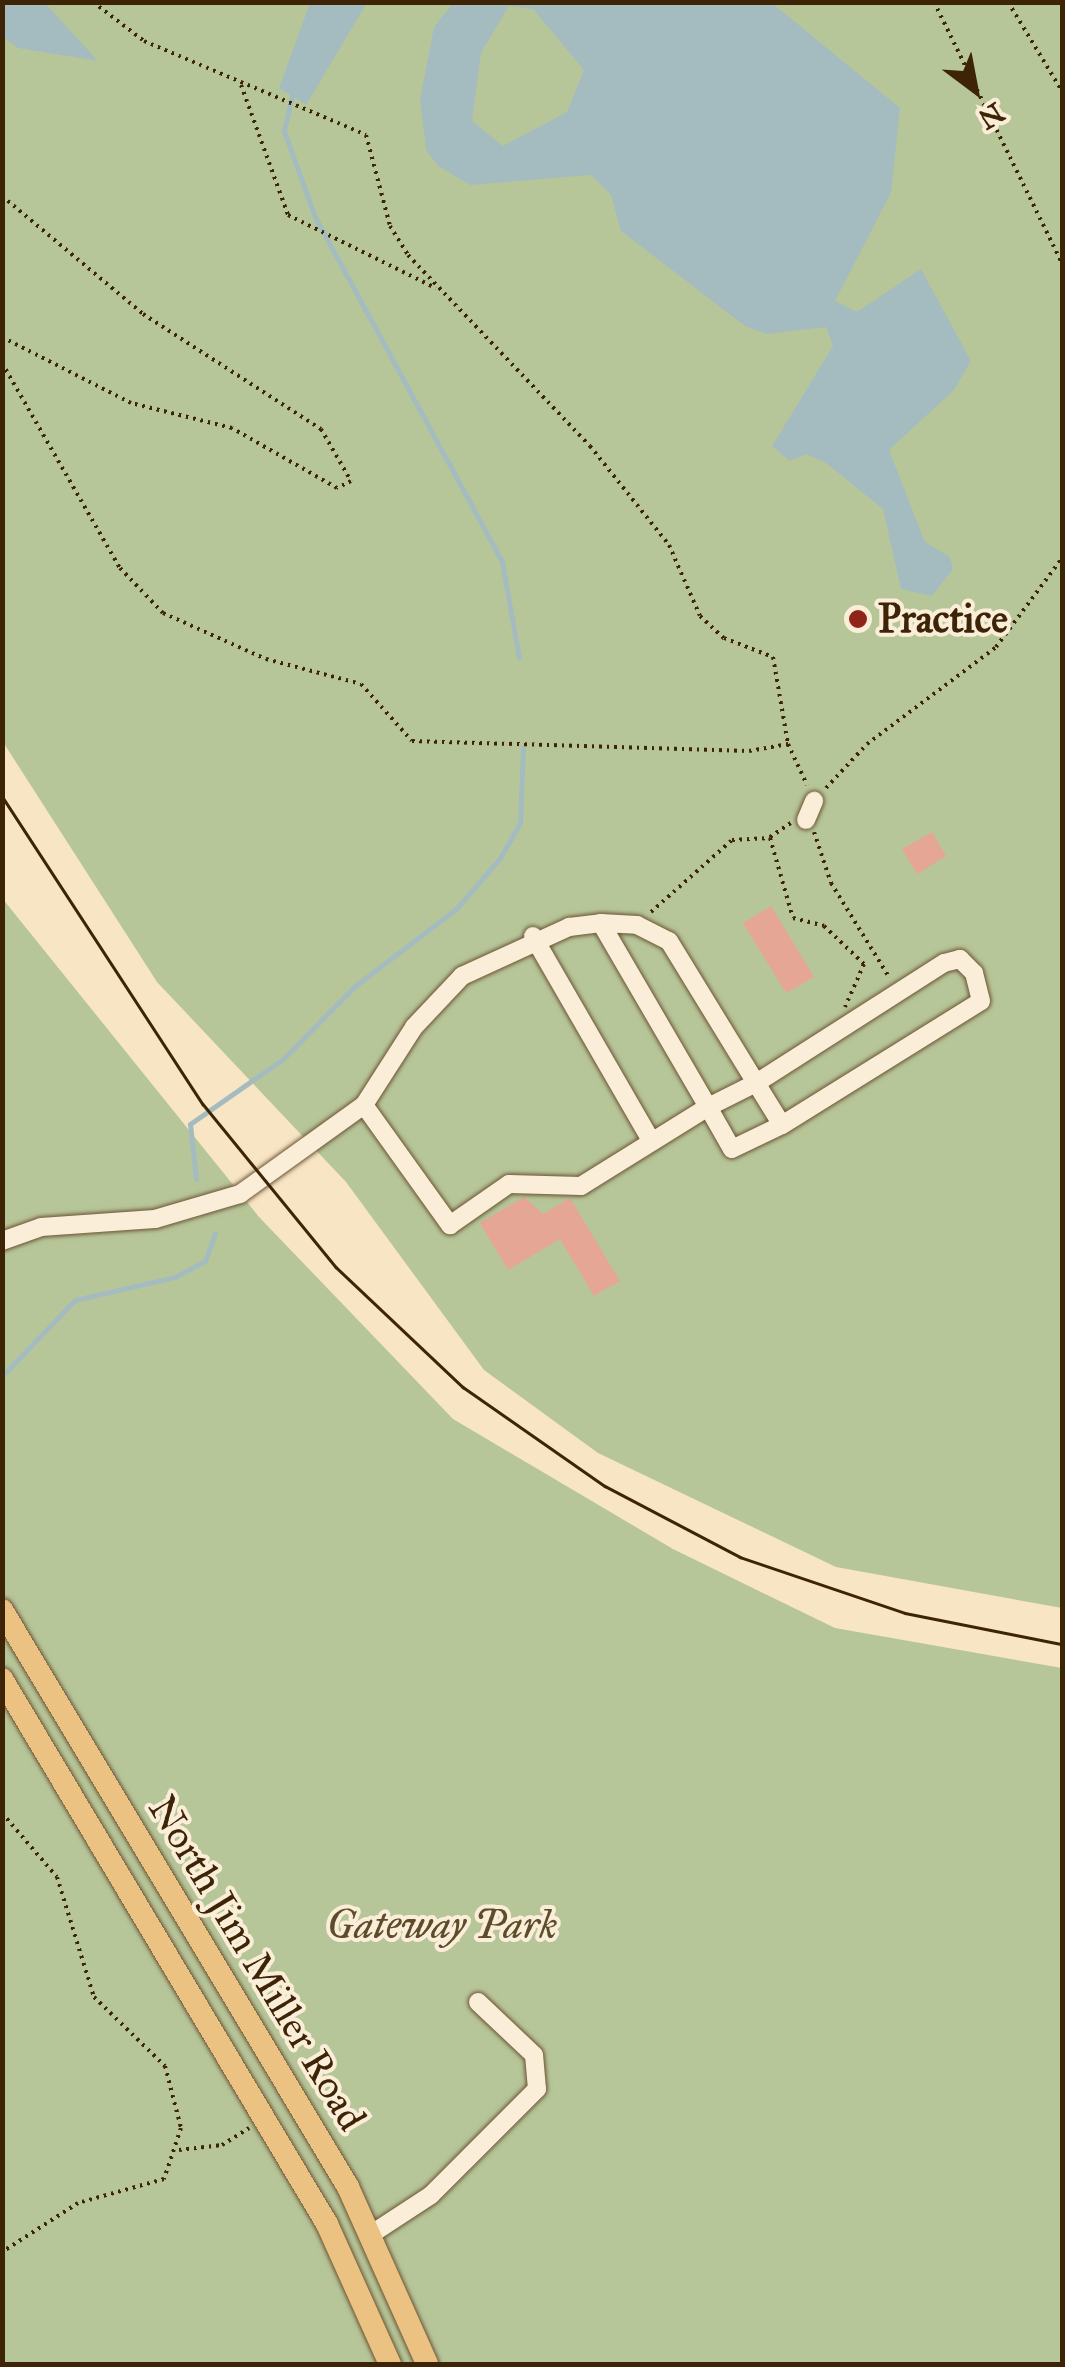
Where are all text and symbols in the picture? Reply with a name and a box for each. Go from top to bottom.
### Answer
north arrow [925,40,1025,140]
text: N [972,95,1011,137]
place label: Practice [878,595,1008,643]
marker: Practice [847,608,869,630]
street label: North Jim Miller Road [138,1787,376,2139]
park label: Gateway Park [327,1901,557,1949]

